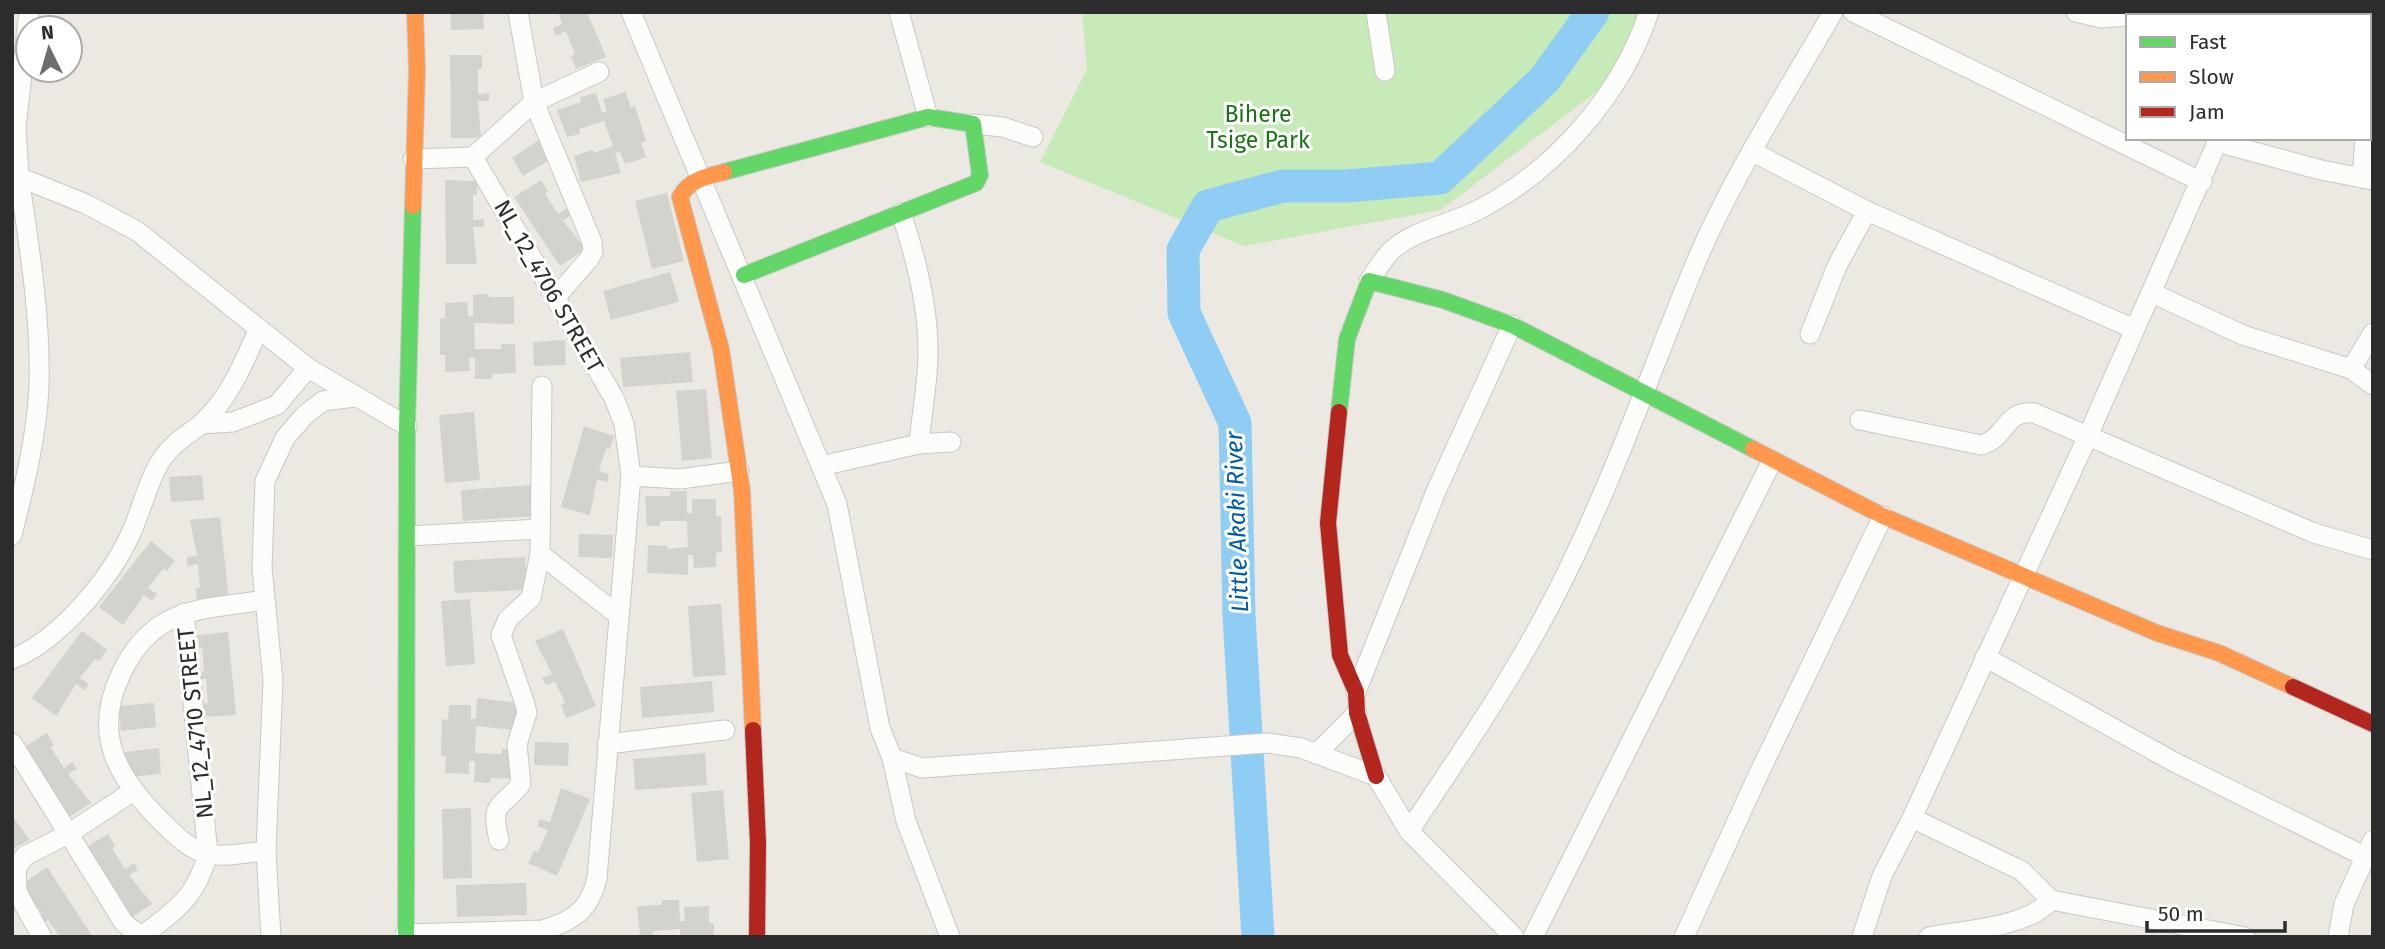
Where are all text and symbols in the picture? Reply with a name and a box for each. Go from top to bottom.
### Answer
north arrow [14,14,84,84]
legend [2126,14,2371,140]
text: N [40,21,55,45]
text: Fast [2189,29,2227,55]
text: Slow [2189,64,2234,90]
text: Jam [2189,99,2225,125]
park label: Bihere Tsige Park [1206,100,1310,154]
street label: NL_12_4706 STREET [488,195,610,377]
water label: Little Akaki River [1220,430,1254,613]
street label: NL_12_4710 STREET [171,626,219,820]
scale bar [2147,890,2285,934]
text: 50 m [2158,901,2204,927]

